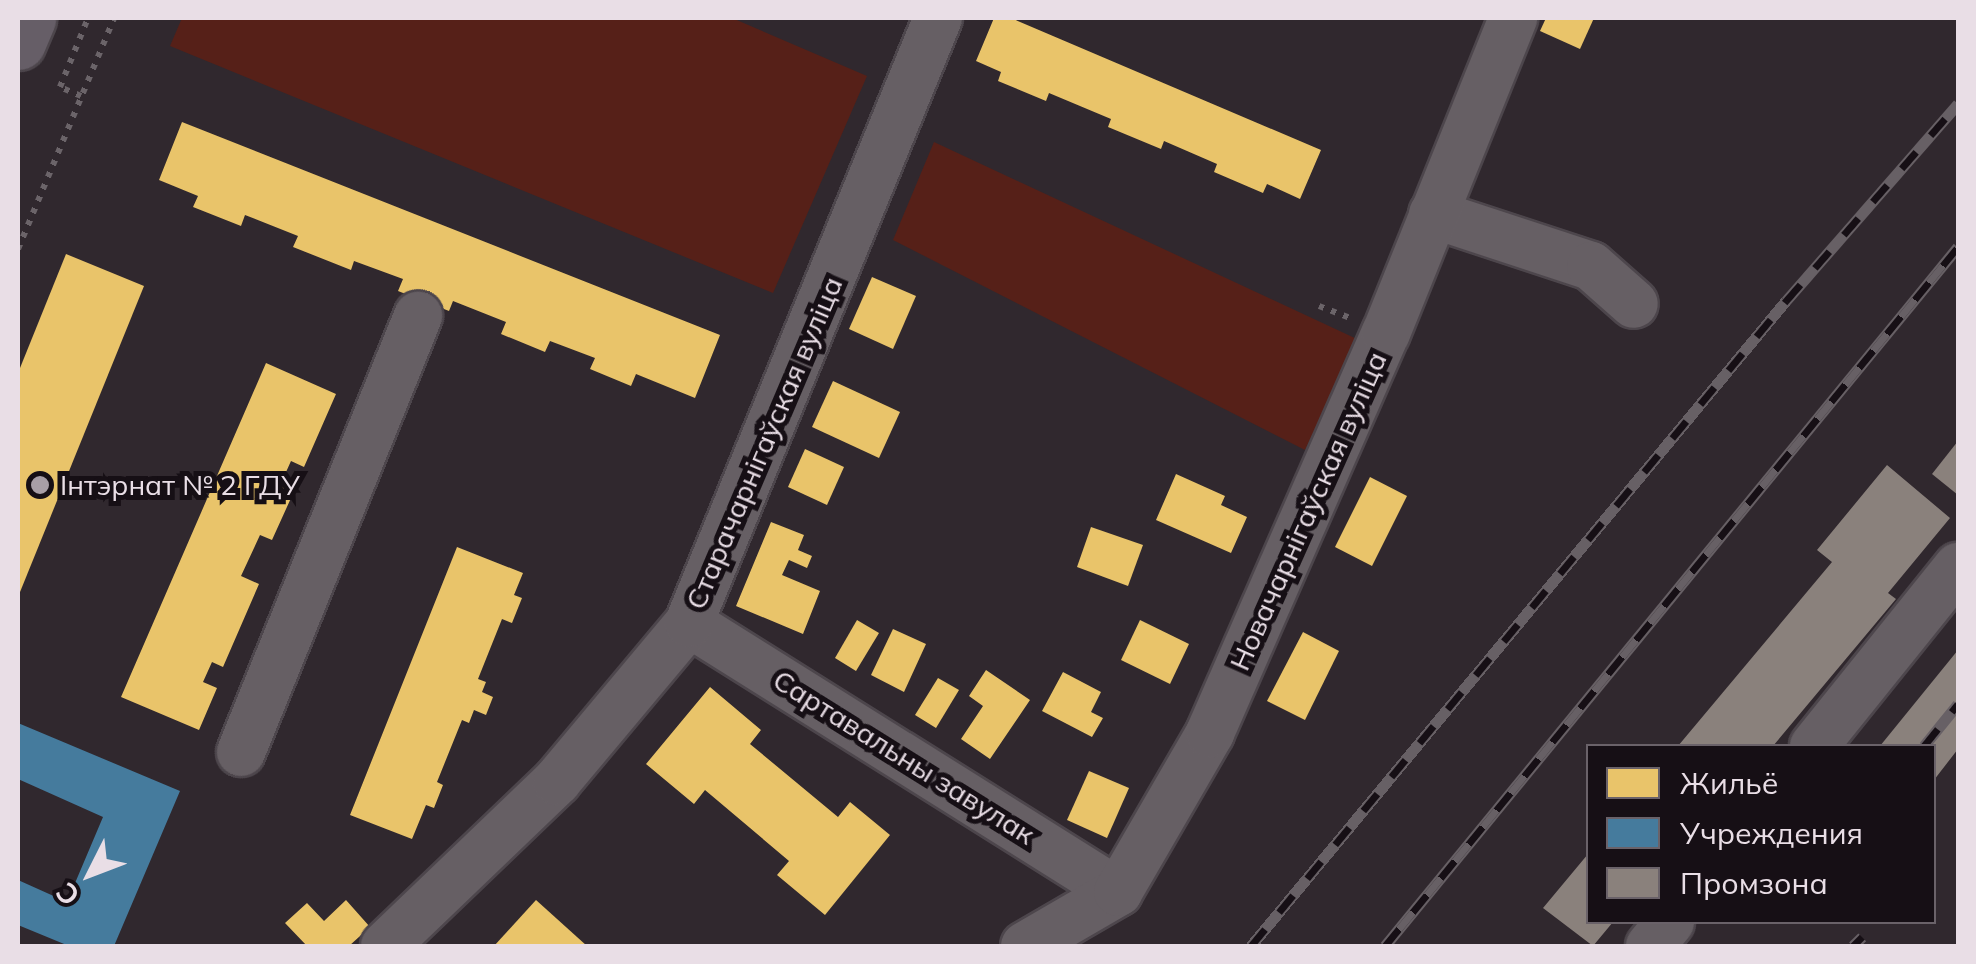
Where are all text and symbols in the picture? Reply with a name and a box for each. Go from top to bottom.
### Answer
street label: Старачарнігаўская вуліца [679,272,849,614]
street label: Новачарнігаўская вуліца [1222,347,1394,675]
place label: Інтэрнат № 2 ГДУ [60,468,300,502]
marker: Інтэрнат № 2 ГДУ [29,474,51,496]
street label: Сартавальны завулак [767,663,1041,851]
legend [1586,744,1936,924]
text: Жильё [1680,764,1778,802]
text: Учреждения [1680,814,1863,852]
north arrow [40,824,140,924]
text: Промзона [1680,864,1828,902]
text: С [48,876,87,913]

